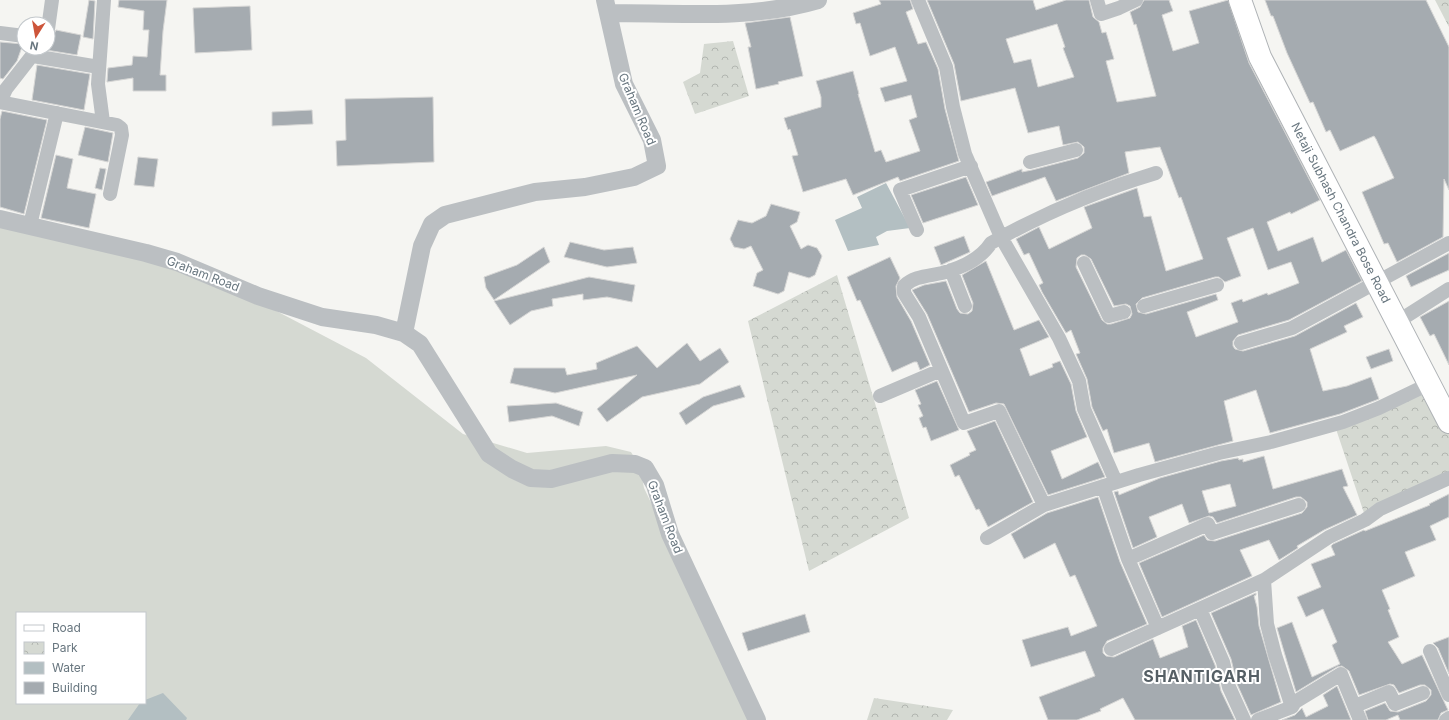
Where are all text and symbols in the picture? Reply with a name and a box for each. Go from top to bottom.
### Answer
north arrow [16,16,56,56]
text: N [29,38,40,53]
street label: Graham Road [616,70,659,147]
street label: Netaji Subhash Chandra Bose Road [1288,120,1394,306]
street label: Graham Road [165,253,242,294]
street label: Graham Road [645,478,686,555]
legend [16,612,146,704]
text: Road [52,620,81,635]
text: Park [52,640,78,655]
text: Water [52,660,86,675]
district label: SHANTIGARH [1143,666,1261,686]
text: Building [52,680,97,695]

